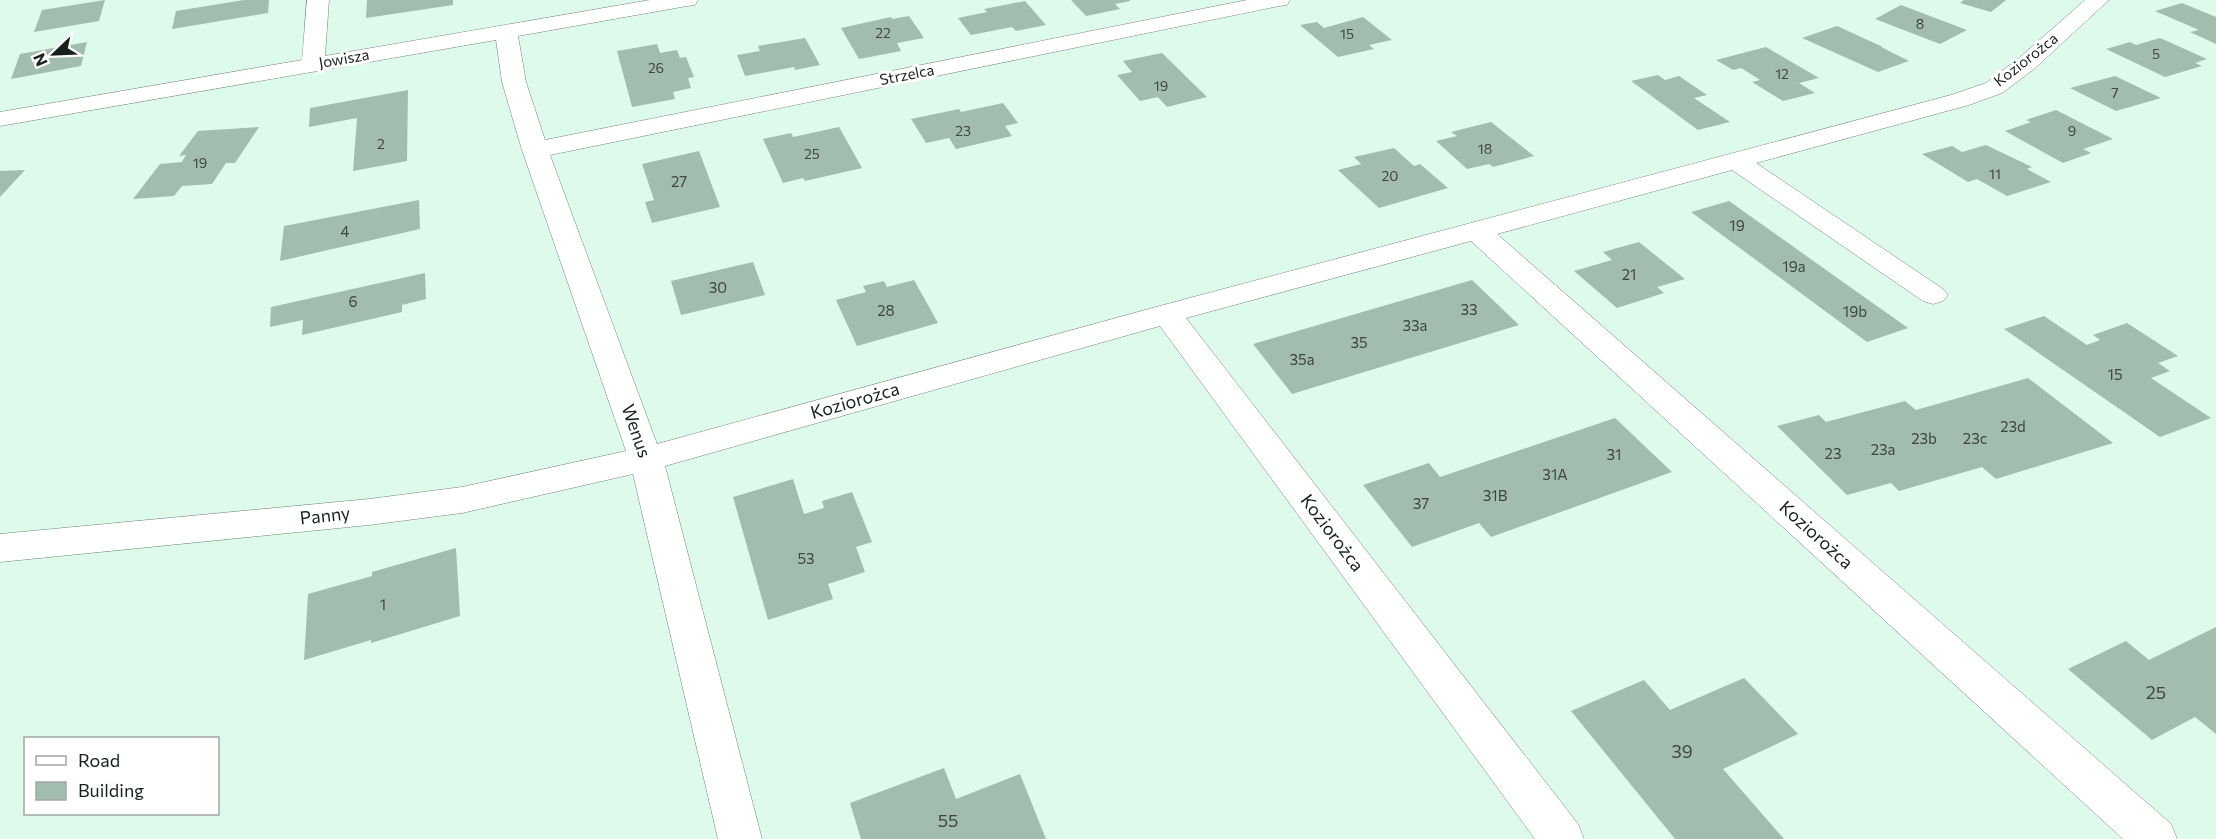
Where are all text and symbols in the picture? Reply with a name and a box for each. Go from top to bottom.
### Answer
house number: 8 [1916,15,1924,32]
north arrow [24,24,84,84]
house number: 22 [875,24,891,41]
house number: 15 [1340,25,1354,42]
street label: Koziorożca [1990,29,2061,90]
street label: Jowisza [317,45,371,71]
house number: 5 [2152,45,2160,62]
text: N [29,51,51,69]
house number: 26 [648,59,664,76]
street label: Strzelca [878,60,936,88]
house number: 12 [1775,65,1789,82]
house number: 19 [1154,77,1168,94]
house number: 7 [2111,84,2119,101]
house number: 23 [955,122,971,139]
house number: 9 [2068,122,2076,139]
house number: 2 [377,135,385,152]
house number: 18 [1478,140,1492,157]
house number: 25 [804,145,820,162]
house number: 19 [193,154,207,171]
house number: 11 [1989,165,2001,182]
house number: 20 [1382,167,1398,184]
house number: 27 [671,172,687,190]
house number: 19 [1729,216,1745,234]
house number: 4 [341,222,350,240]
house number: 19a [1782,257,1806,275]
house number: 21 [1622,265,1636,283]
house number: 30 [709,278,727,296]
house number: 6 [348,292,358,310]
house number: 33 [1460,300,1478,318]
house number: 28 [877,301,895,319]
house number: 19b [1843,302,1867,320]
house number: 33a [1403,316,1427,334]
house number: 35 [1350,333,1368,351]
house number: 35a [1289,350,1315,368]
house number: 15 [2107,365,2123,383]
street label: Koziorożca [808,377,902,423]
street label: Wenus [618,401,656,460]
house number: 23d [2000,417,2026,435]
house number: 23b [1911,429,1937,447]
house number: 23c [1963,429,1987,447]
house number: 23a [1871,440,1895,458]
house number: 23 [1825,444,1841,462]
house number: 31 [1607,445,1621,463]
house number: 31A [1542,465,1568,483]
house number: 31B [1483,486,1508,504]
street label: Koziorożca [1297,489,1369,575]
house number: 37 [1413,494,1429,512]
street label: Koziorożca [1775,496,1858,573]
street label: Panny [299,501,351,529]
house number: 53 [797,549,815,567]
house number: 1 [380,595,386,613]
house number: 25 [2146,681,2166,703]
legend [24,737,219,815]
house number: 39 [1671,740,1693,762]
text: Road [78,749,120,771]
text: Building [78,779,144,801]
house number: 55 [938,809,958,831]

